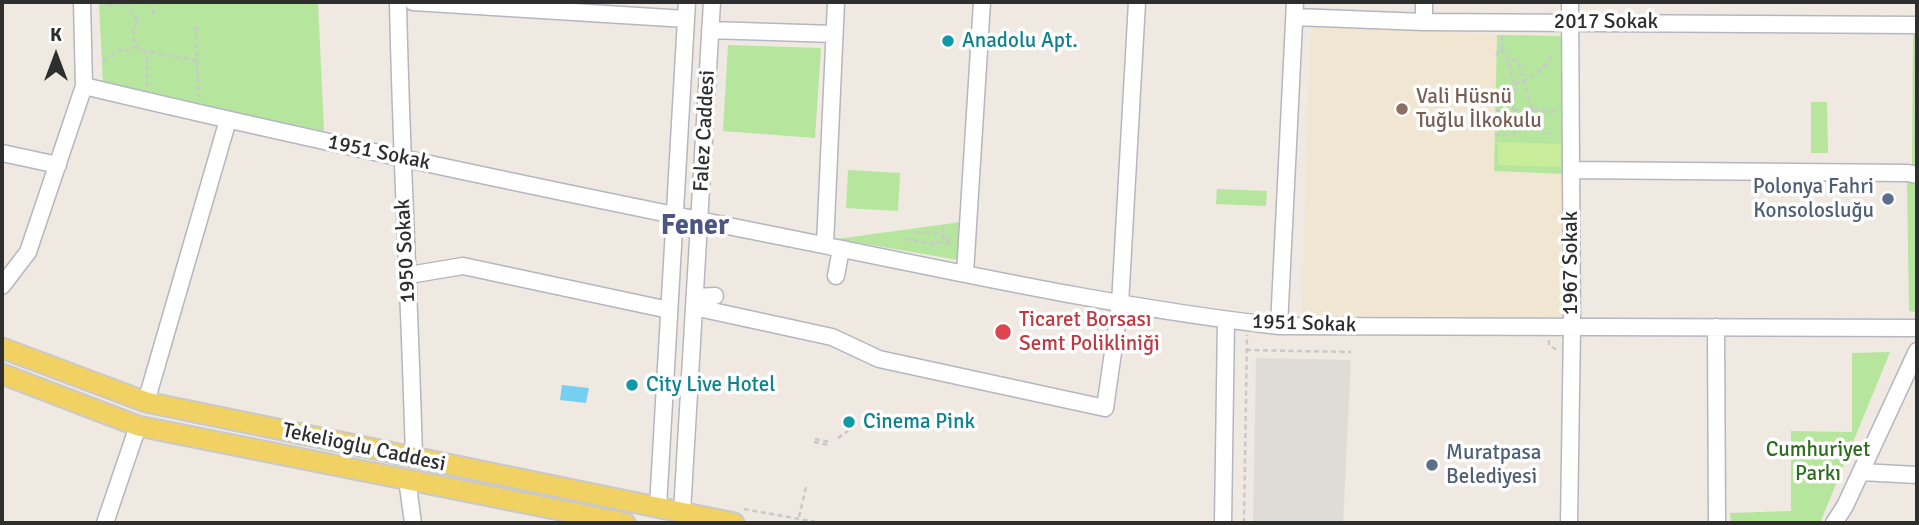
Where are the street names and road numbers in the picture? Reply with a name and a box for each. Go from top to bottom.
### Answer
street label: 2017 Sokak [1554,9,1658,35]
street label: Falez Caddesi [689,69,721,193]
street label: 1951 Sokak [325,130,433,176]
street label: 1950 Sokak [391,198,421,304]
street label: 1967 Sokak [1558,211,1584,315]
street label: 1951 Sokak [1251,310,1357,338]
street label: Tekelioglu Caddesi [280,418,448,478]

